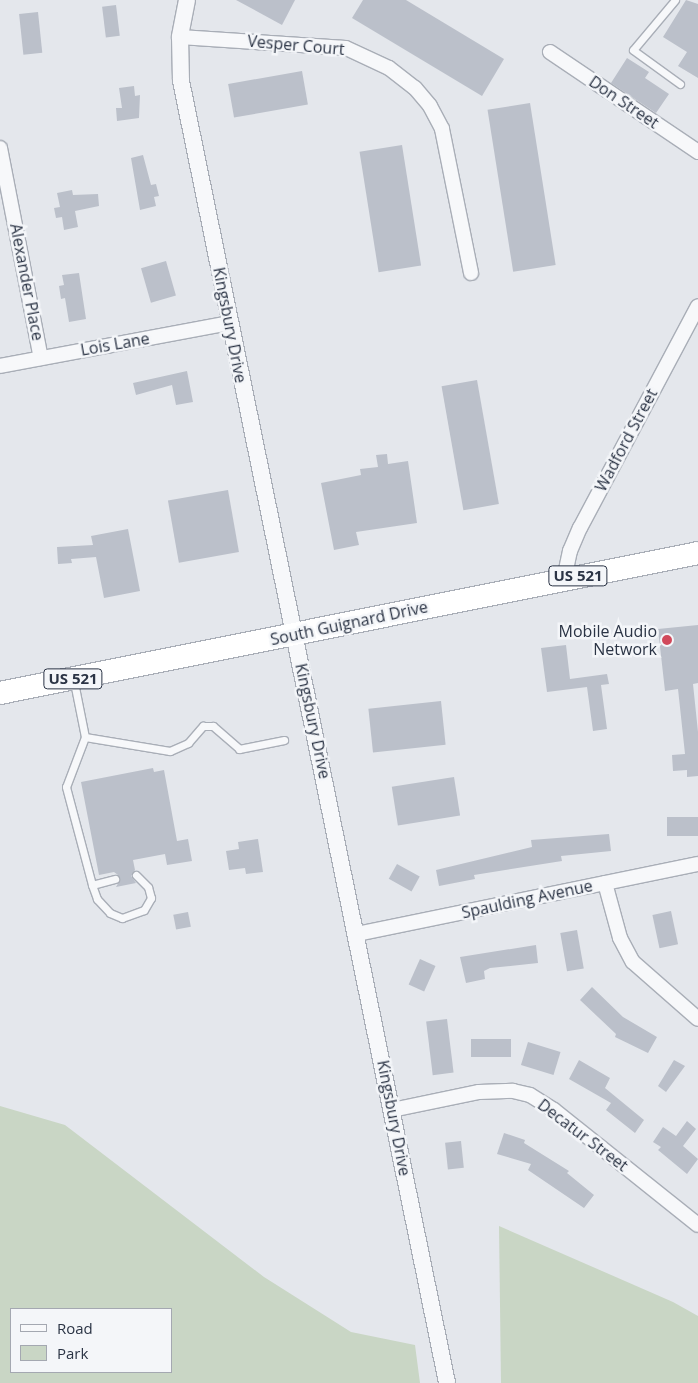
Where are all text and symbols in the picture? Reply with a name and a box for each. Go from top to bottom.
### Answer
street label: Vesper Court [247,31,345,59]
street label: Don Street [586,72,662,132]
street label: Alexander Place [6,222,48,342]
street label: Kingsbury Drive [209,266,251,384]
street label: Lois Lane [79,328,151,360]
street label: Wadford Street [591,385,661,495]
road number: US 521 [548,564,608,588]
street label: South Guignard Drive [269,597,429,649]
place label: Mobile Audio Network [559,621,657,659]
marker: Mobile Audio Network [661,634,673,646]
street label: Kingsbury Drive [291,662,335,780]
road number: US 521 [43,666,103,692]
street label: Spaulding Avenue [460,876,594,922]
street label: Kingsbury Drive [373,1059,415,1177]
street label: Decatur Street [534,1095,632,1175]
legend [10,1308,172,1373]
text: Road [57,1318,93,1338]
text: Park [57,1343,88,1363]

